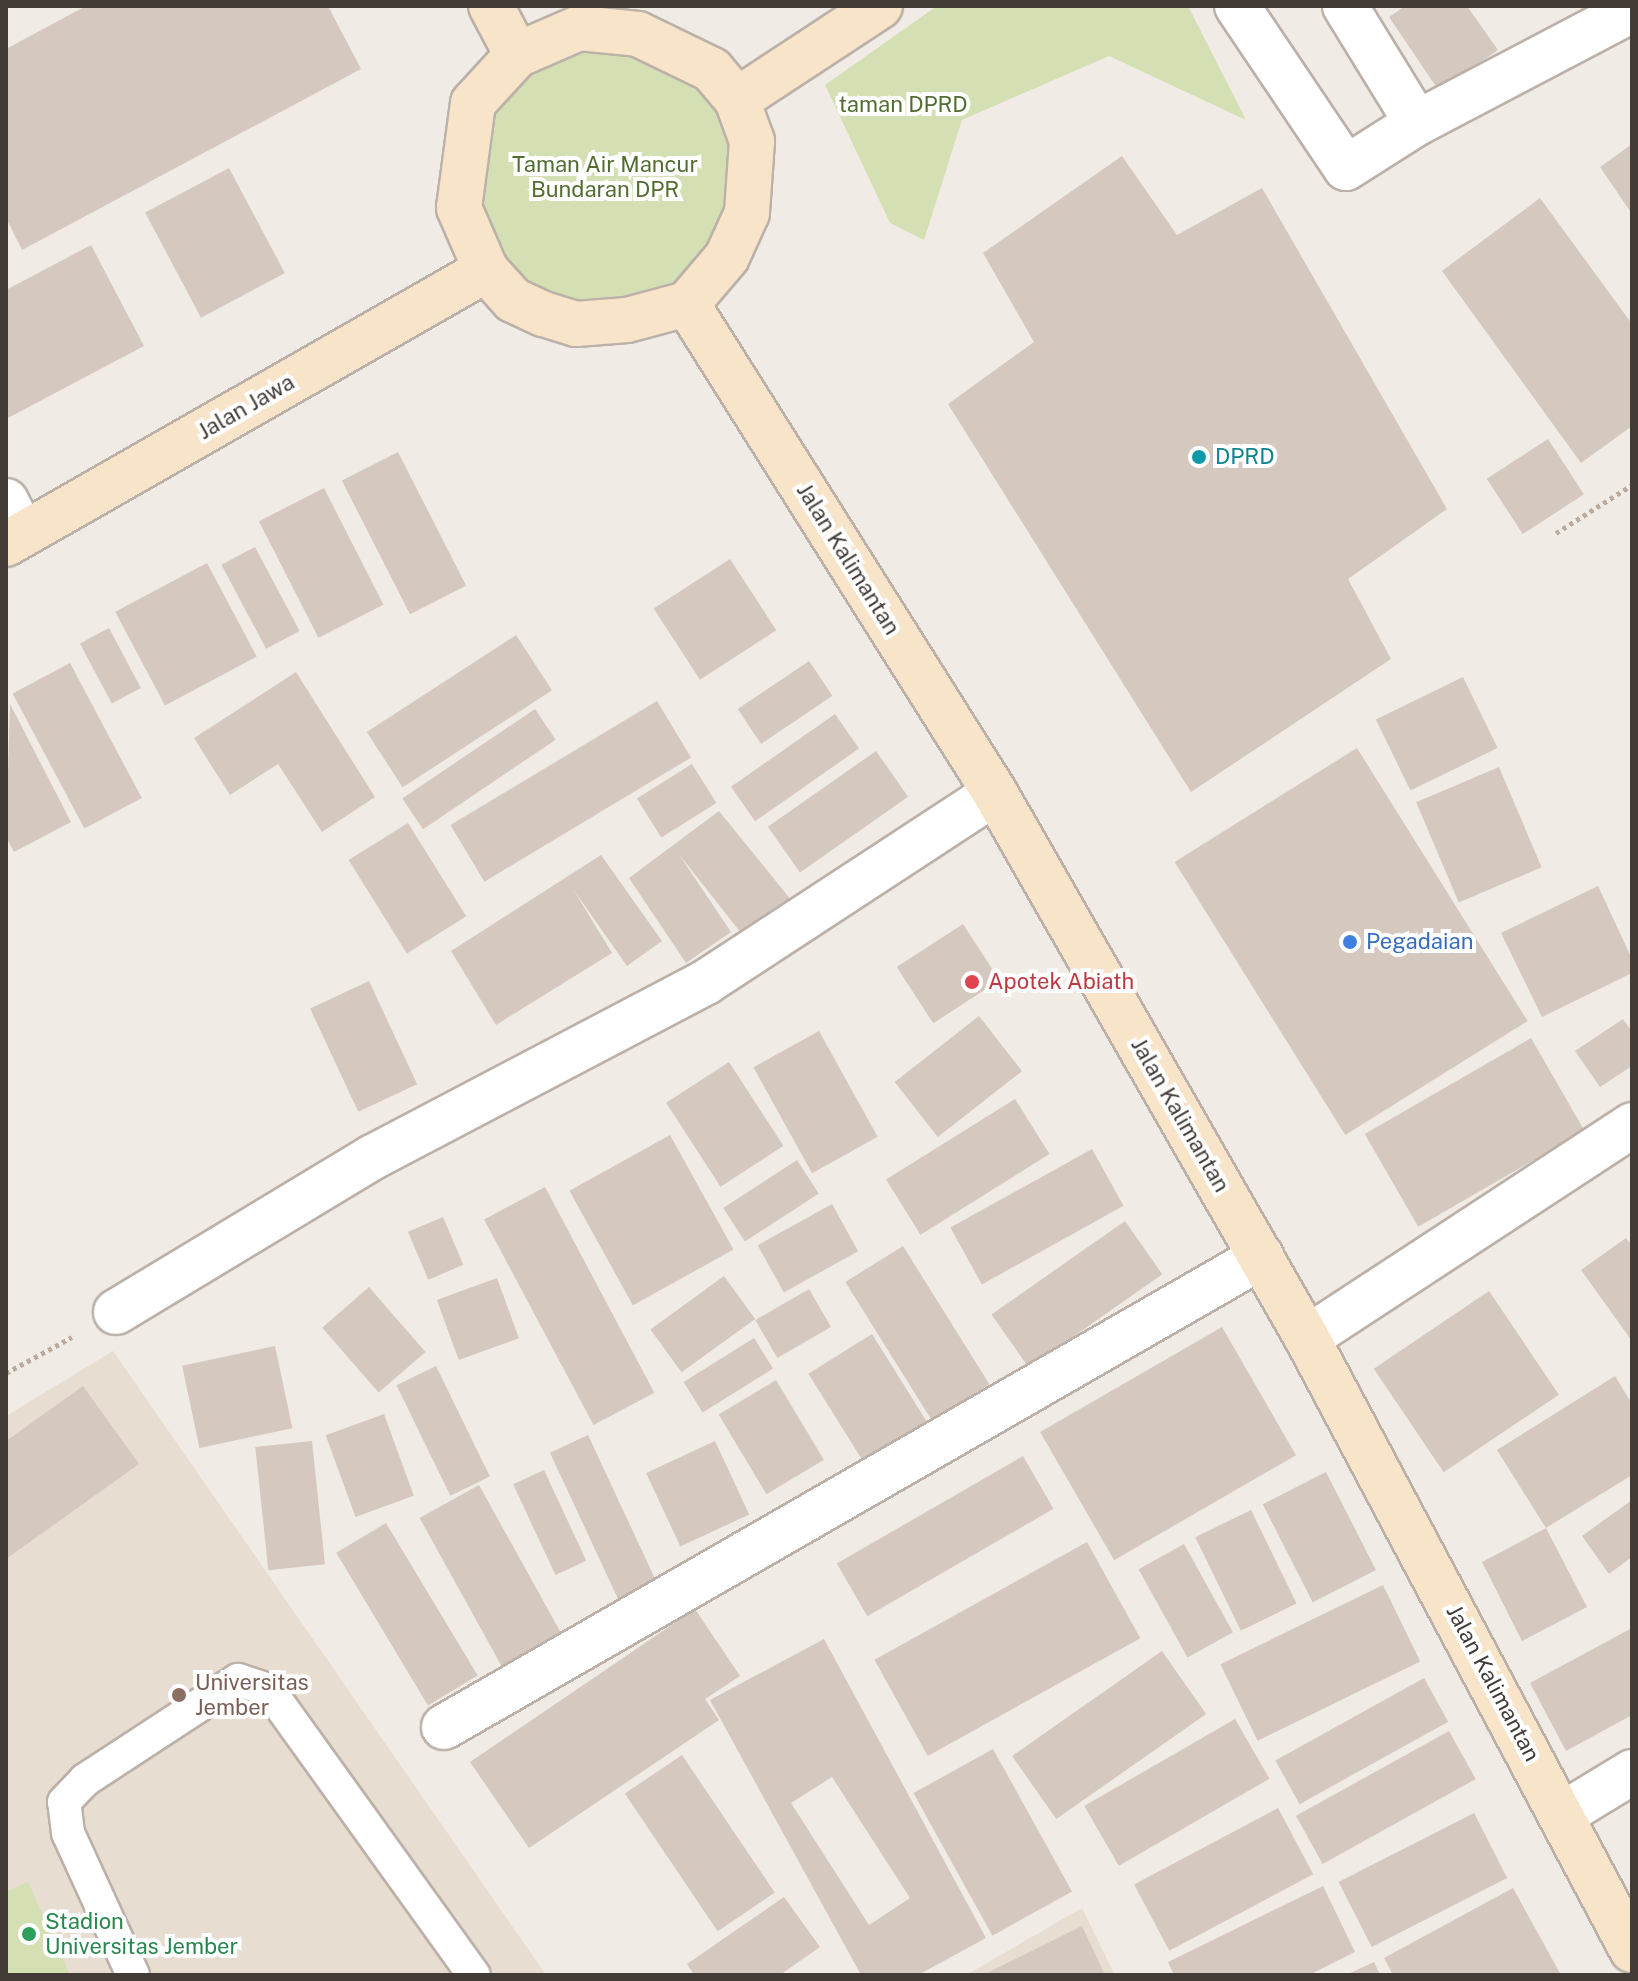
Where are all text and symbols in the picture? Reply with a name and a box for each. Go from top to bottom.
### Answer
park label: taman DPRD [838,92,968,118]
park label: Taman Air Mancur Bundaran DPR [512,151,698,202]
street label: Jalan Jawa [193,369,299,445]
place label: DPRD [1215,444,1274,470]
marker: DPRD [1190,448,1208,466]
street label: Jalan Kalimantan [791,479,905,639]
place label: Pegadaian [1366,929,1473,955]
marker: Pegadaian [1341,933,1359,951]
place label: Apotek Abiath [988,969,1134,995]
marker: Apotek Abiath [963,973,981,991]
street label: Jalan Kalimantan [1125,1033,1235,1197]
street label: Jalan Kalimantan [1441,1600,1545,1766]
place label: Universitas Jember [195,1669,309,1720]
marker: Universitas Jember [170,1686,188,1704]
place label: Stadion Universitas Jember [45,1908,238,1960]
marker: Stadion Universitas Jember [20,1925,38,1943]

